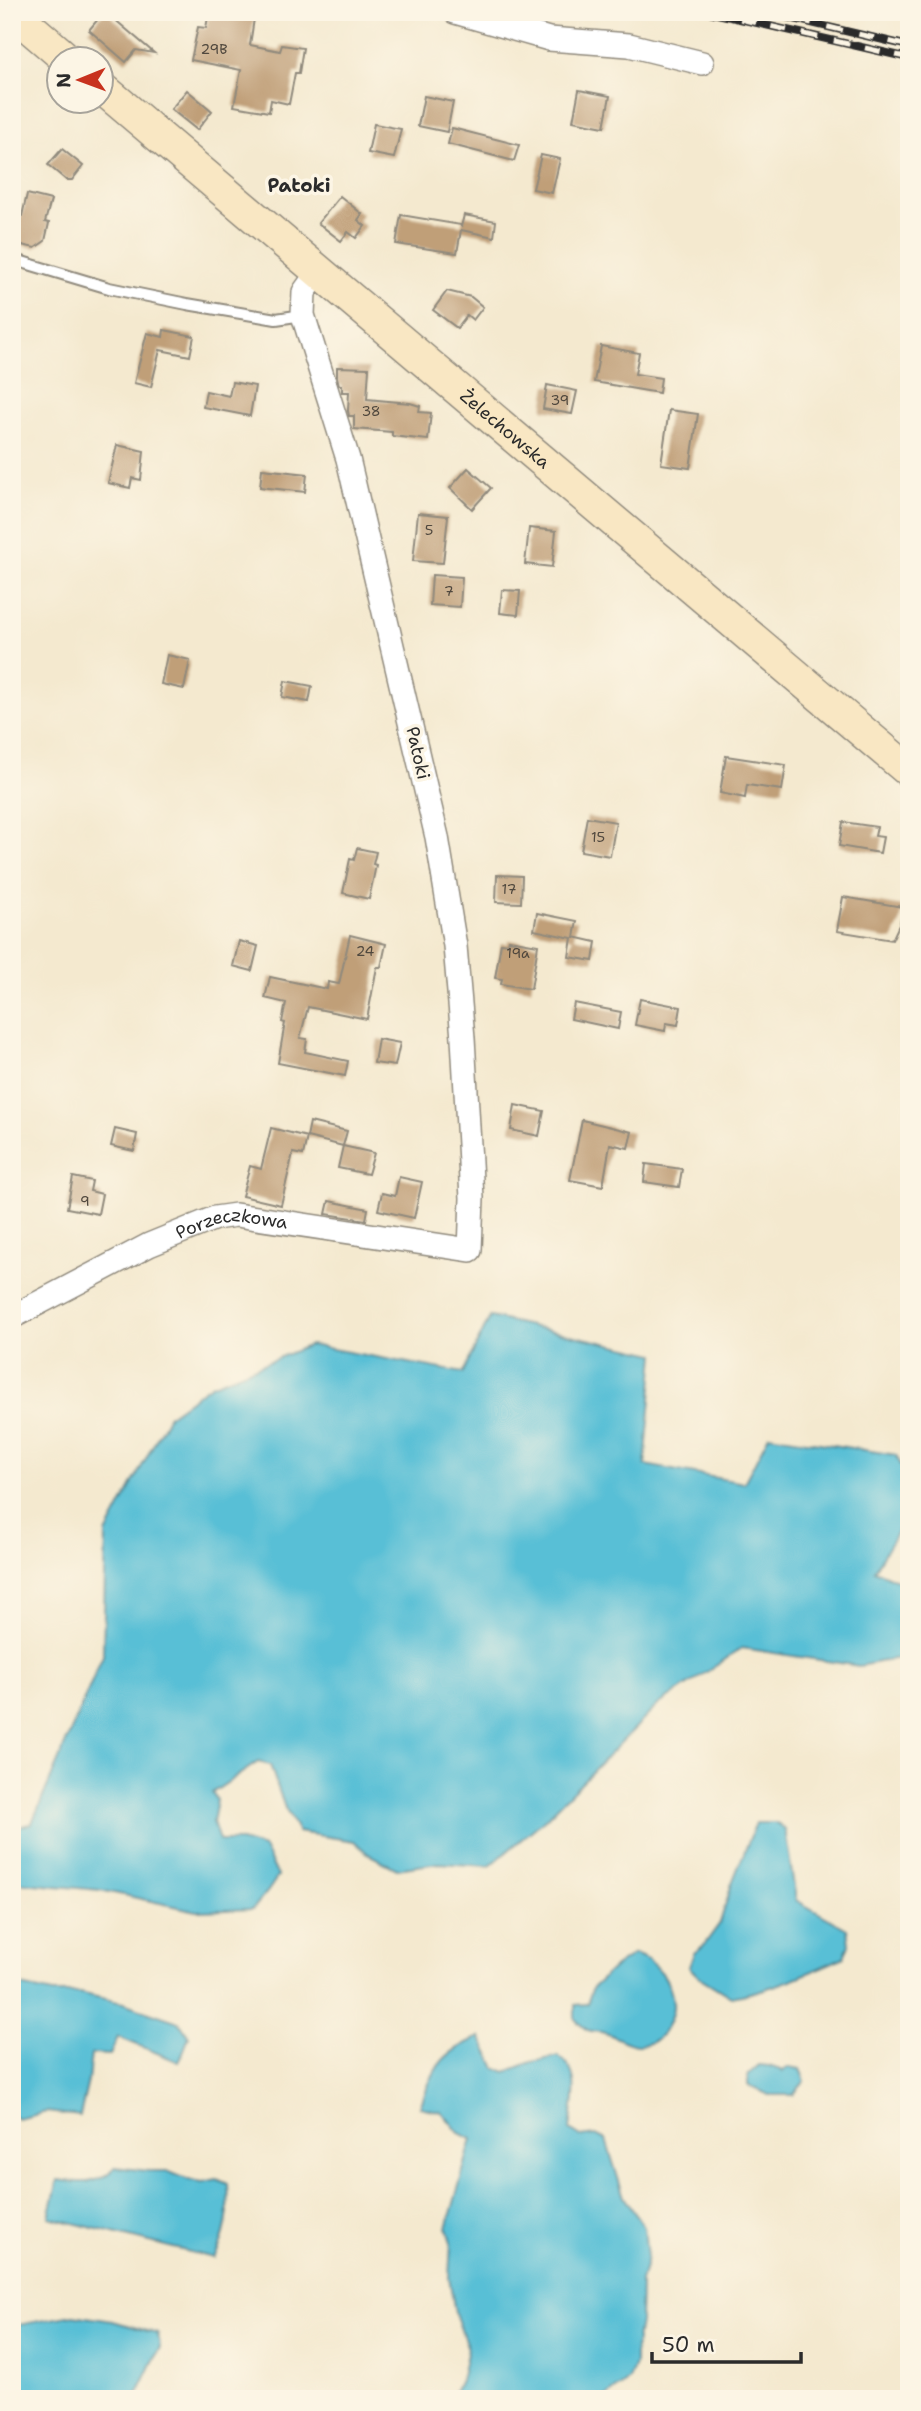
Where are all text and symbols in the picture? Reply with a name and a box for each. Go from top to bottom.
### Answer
house number: 29B [200,40,228,58]
north arrow [46,46,116,116]
text: N [51,73,76,88]
district label: Patoki [267,173,331,198]
street label: Żelechowska [455,384,555,474]
house number: 39 [551,391,569,409]
house number: 38 [361,402,381,420]
house number: 5 [425,521,433,539]
house number: 7 [444,582,454,600]
street label: Patoki [400,724,436,782]
house number: 15 [591,828,605,846]
house number: 17 [502,880,516,898]
house number: 24 [356,942,375,960]
house number: 19a [506,944,530,962]
house number: 9 [80,1192,90,1210]
street label: Porzeczkowa [172,1202,289,1245]
scale bar [652,2320,800,2364]
text: 50 m [662,2331,715,2359]

